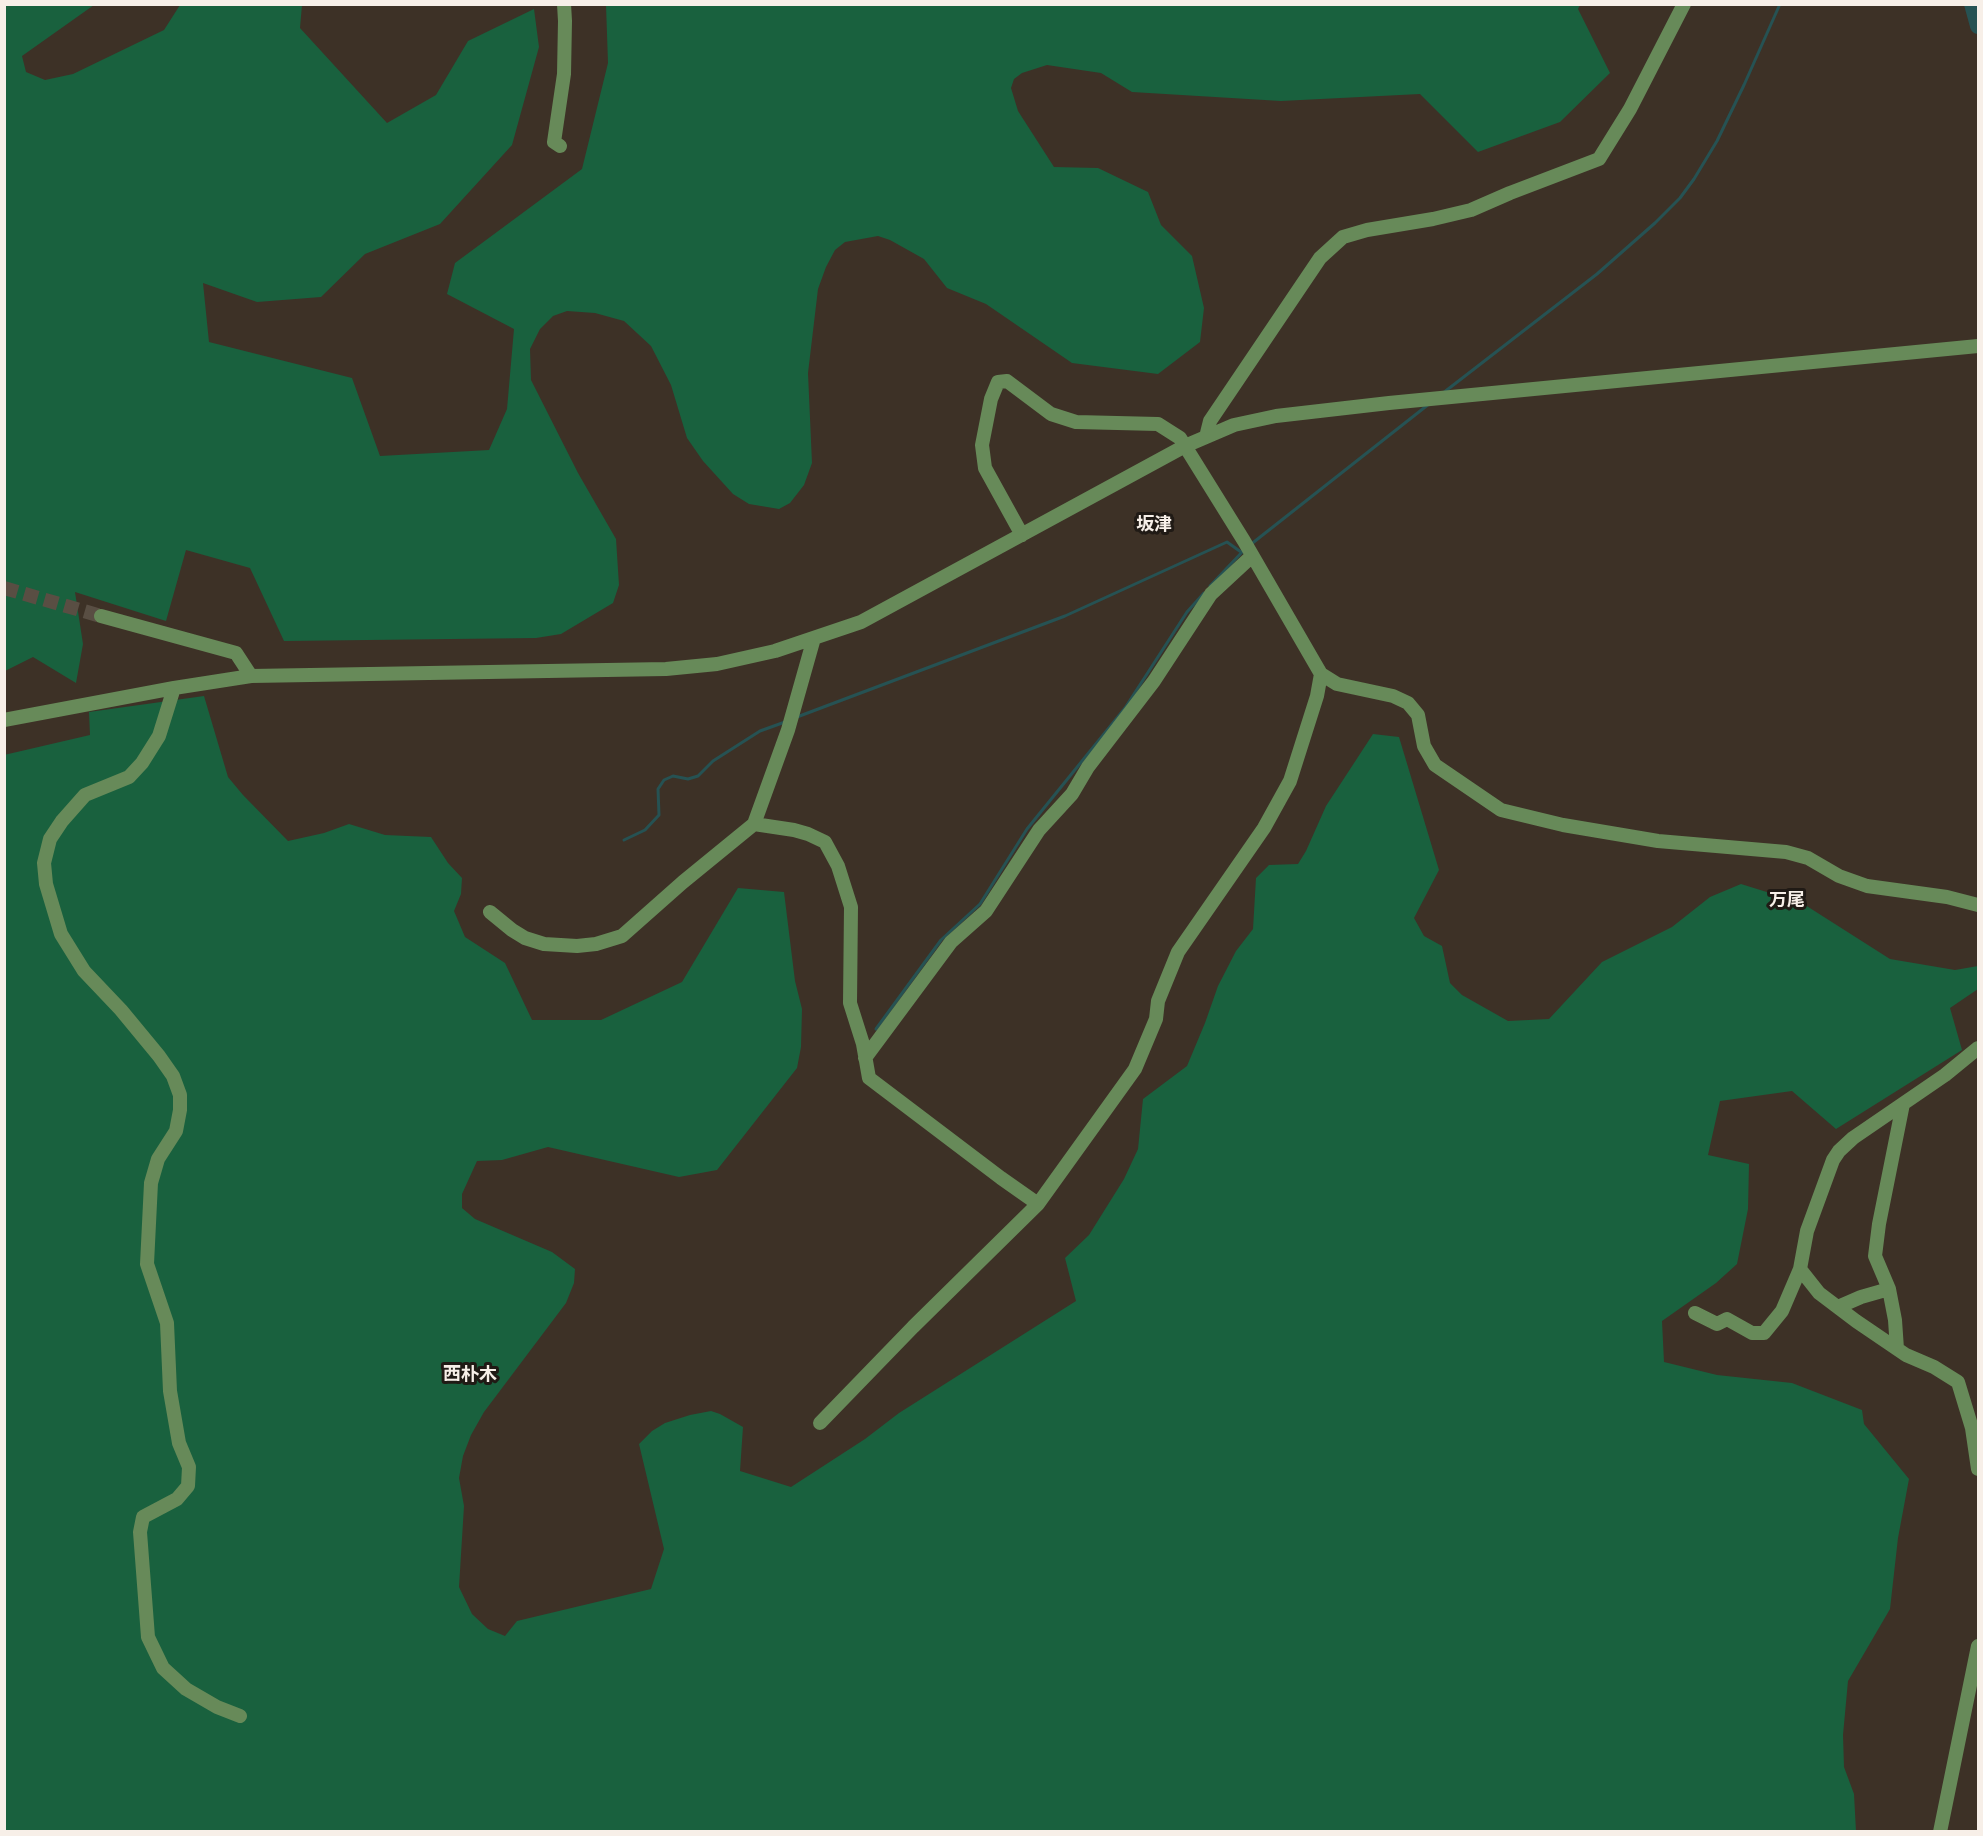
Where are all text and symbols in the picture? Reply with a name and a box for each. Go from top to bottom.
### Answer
district label: 坂津 [1136,514,1172,536]
district label: 万尾 [1769,890,1805,912]
district label: 西朴木 [443,1364,497,1386]

